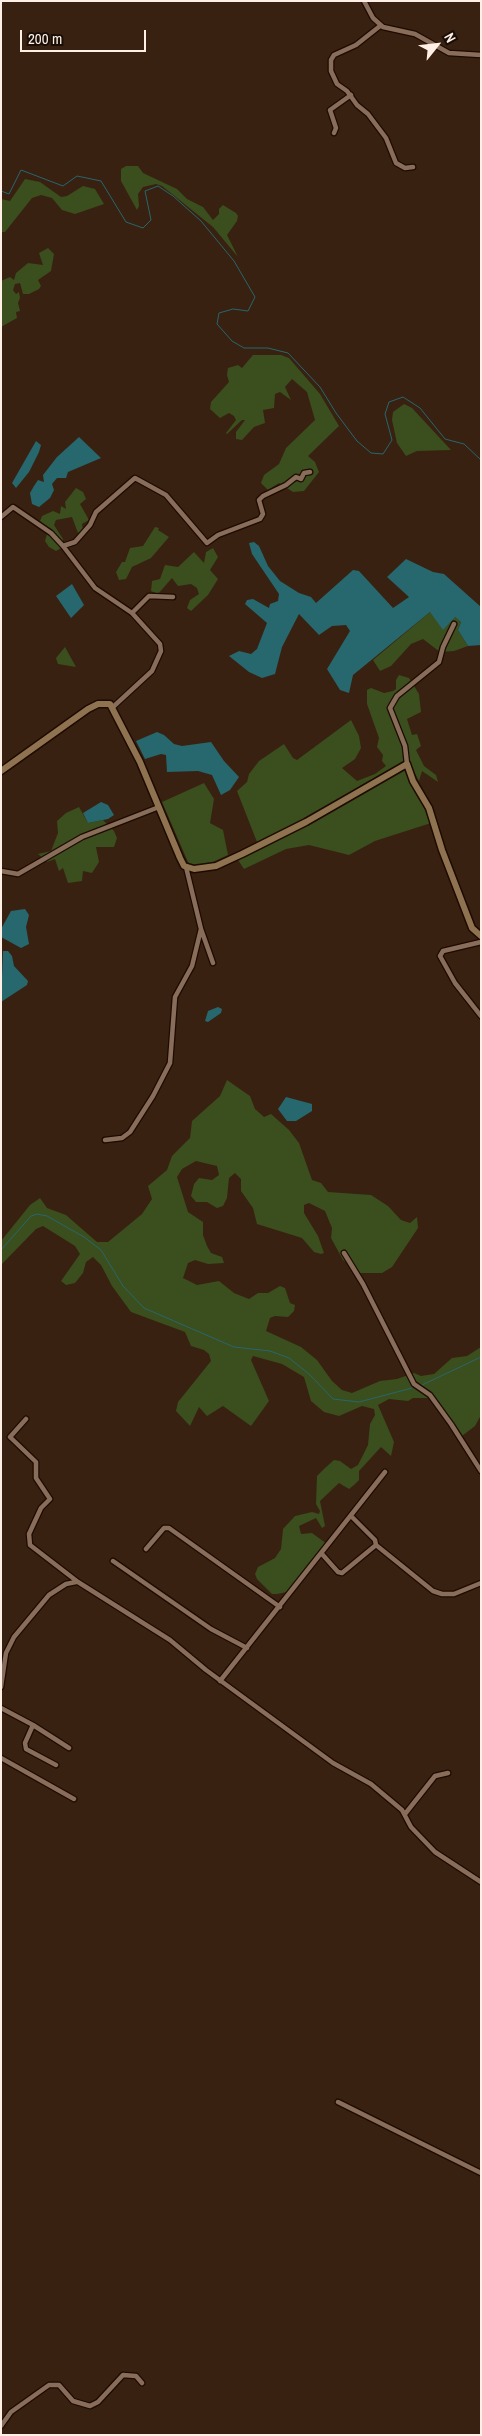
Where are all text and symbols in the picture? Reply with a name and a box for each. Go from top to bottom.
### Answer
scale bar [22,20,149,52]
north arrow [412,20,462,70]
text: 200 m [28,28,62,49]
text: N [440,30,460,46]

